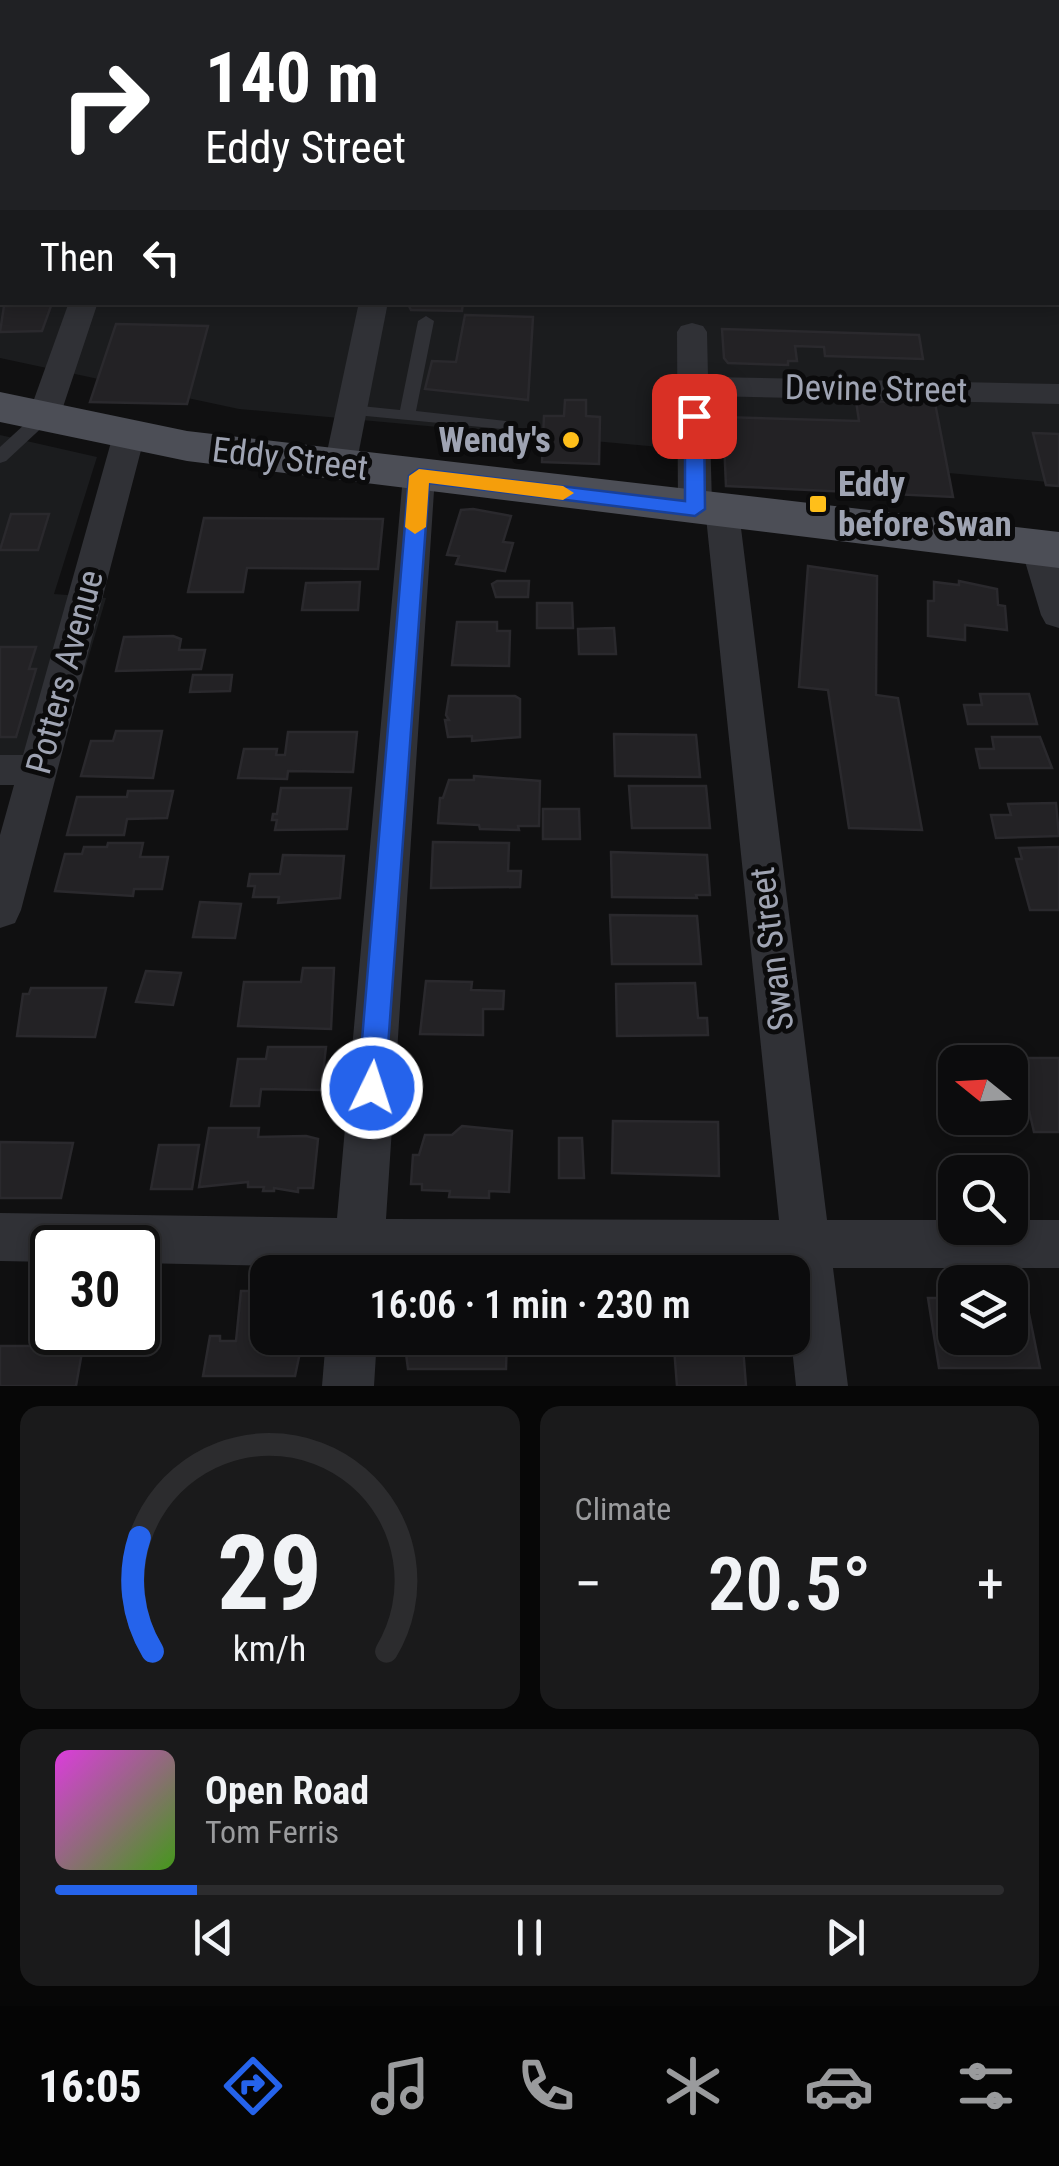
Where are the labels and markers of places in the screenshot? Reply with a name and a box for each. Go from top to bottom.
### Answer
pin [652,374,737,459]
place label: Wendy's [438,420,551,461]
marker: Wendy's [560,429,582,451]
place label: Eddy before Swan [838,464,1012,545]
marker: Eddy before Swan [807,493,829,515]

